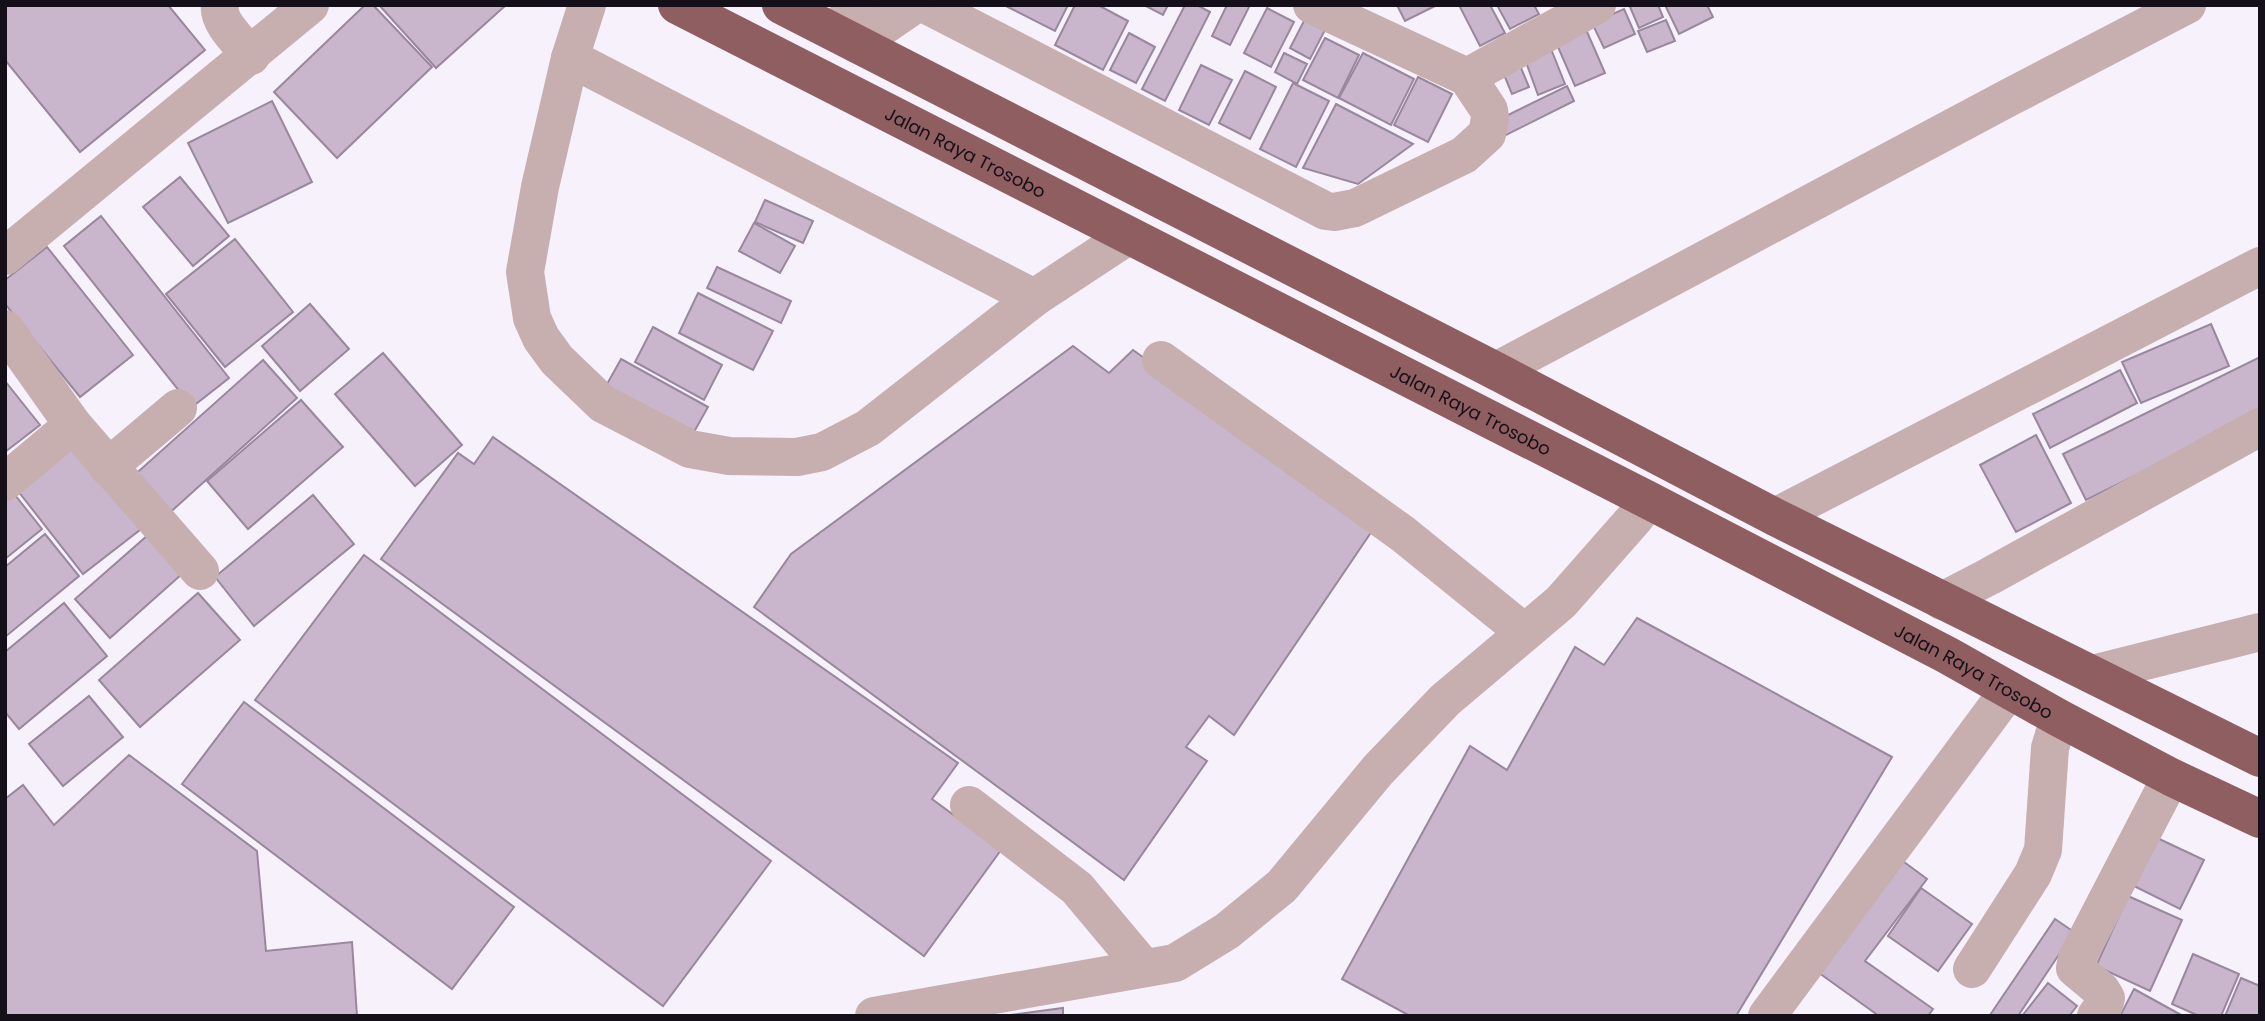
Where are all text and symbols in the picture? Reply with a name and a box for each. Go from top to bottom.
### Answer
street label: Jalan Raya Trosobo [881,101,1050,204]
street label: Jalan Raya Trosobo [1386,358,1556,461]
street label: Jalan Raya Trosobo [1890,617,2058,725]

